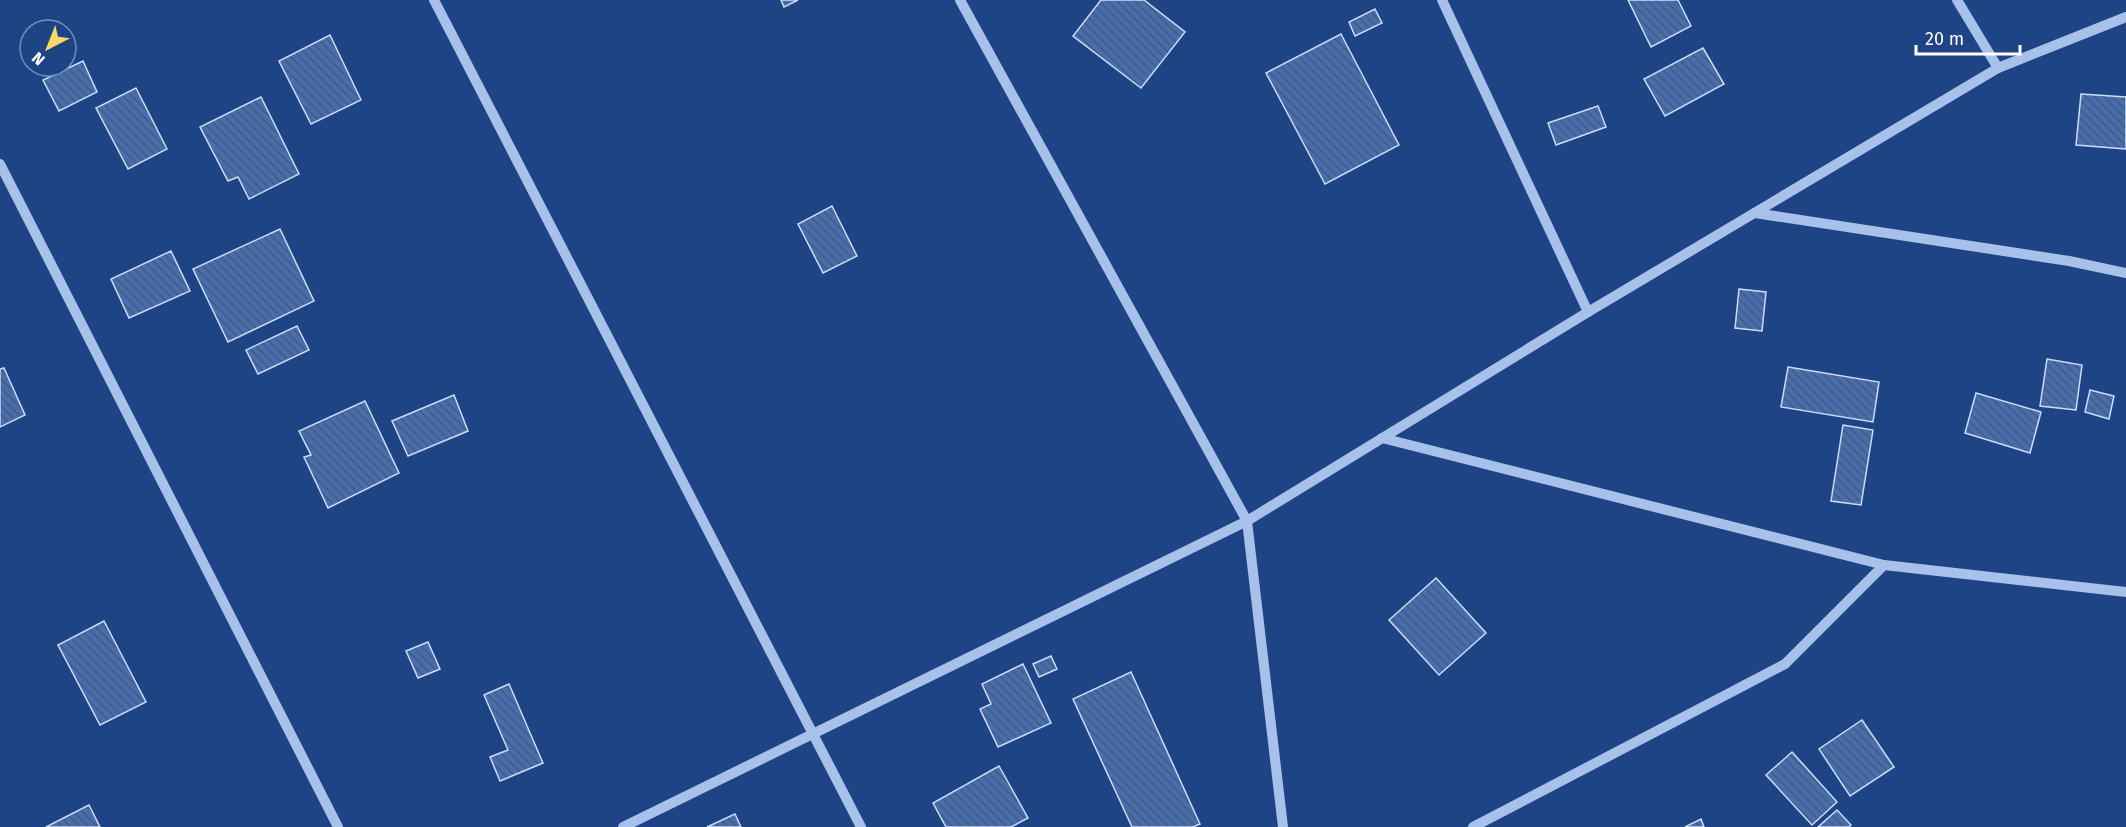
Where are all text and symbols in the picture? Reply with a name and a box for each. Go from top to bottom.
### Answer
north arrow [18,18,78,78]
scale bar [1916,18,2020,56]
text: 20 m [1925,28,1964,50]
text: N [28,48,49,69]

